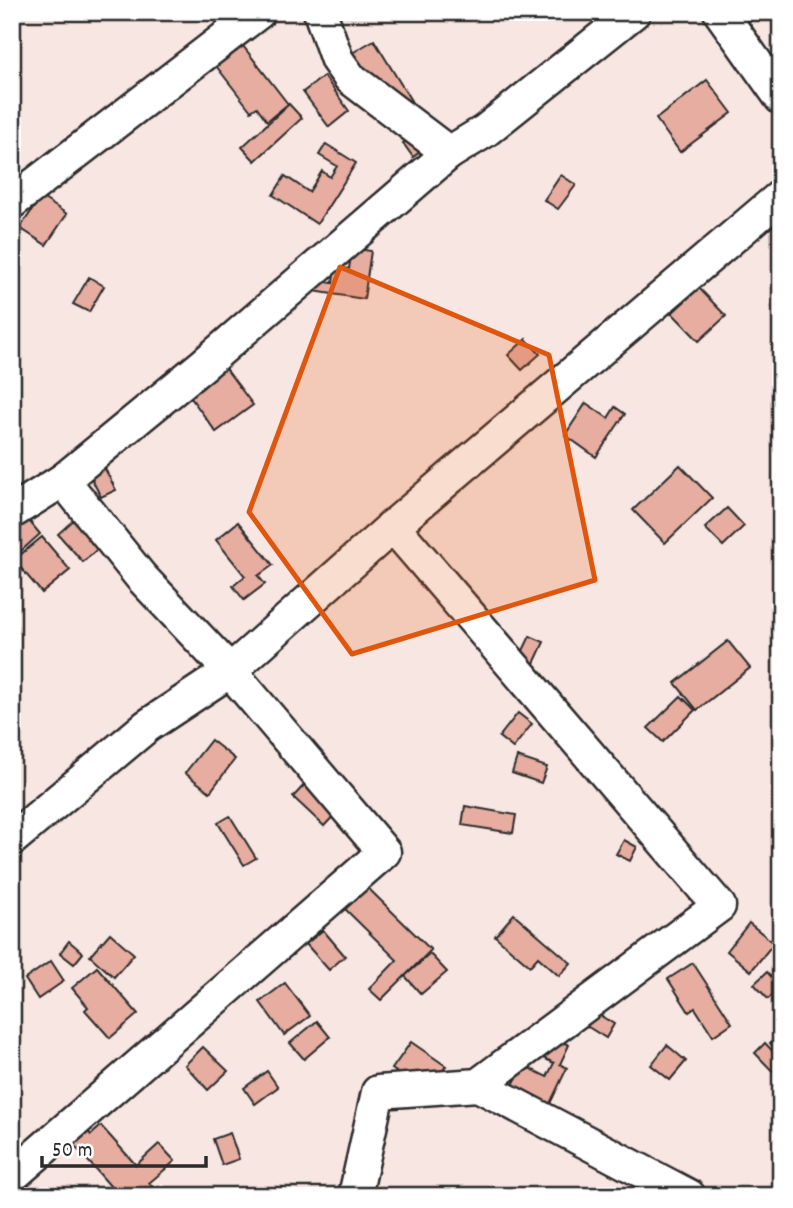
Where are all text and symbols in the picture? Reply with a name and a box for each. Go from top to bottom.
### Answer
scale bar [42,1124,206,1168]
text: 50 m [52,1137,92,1167]

